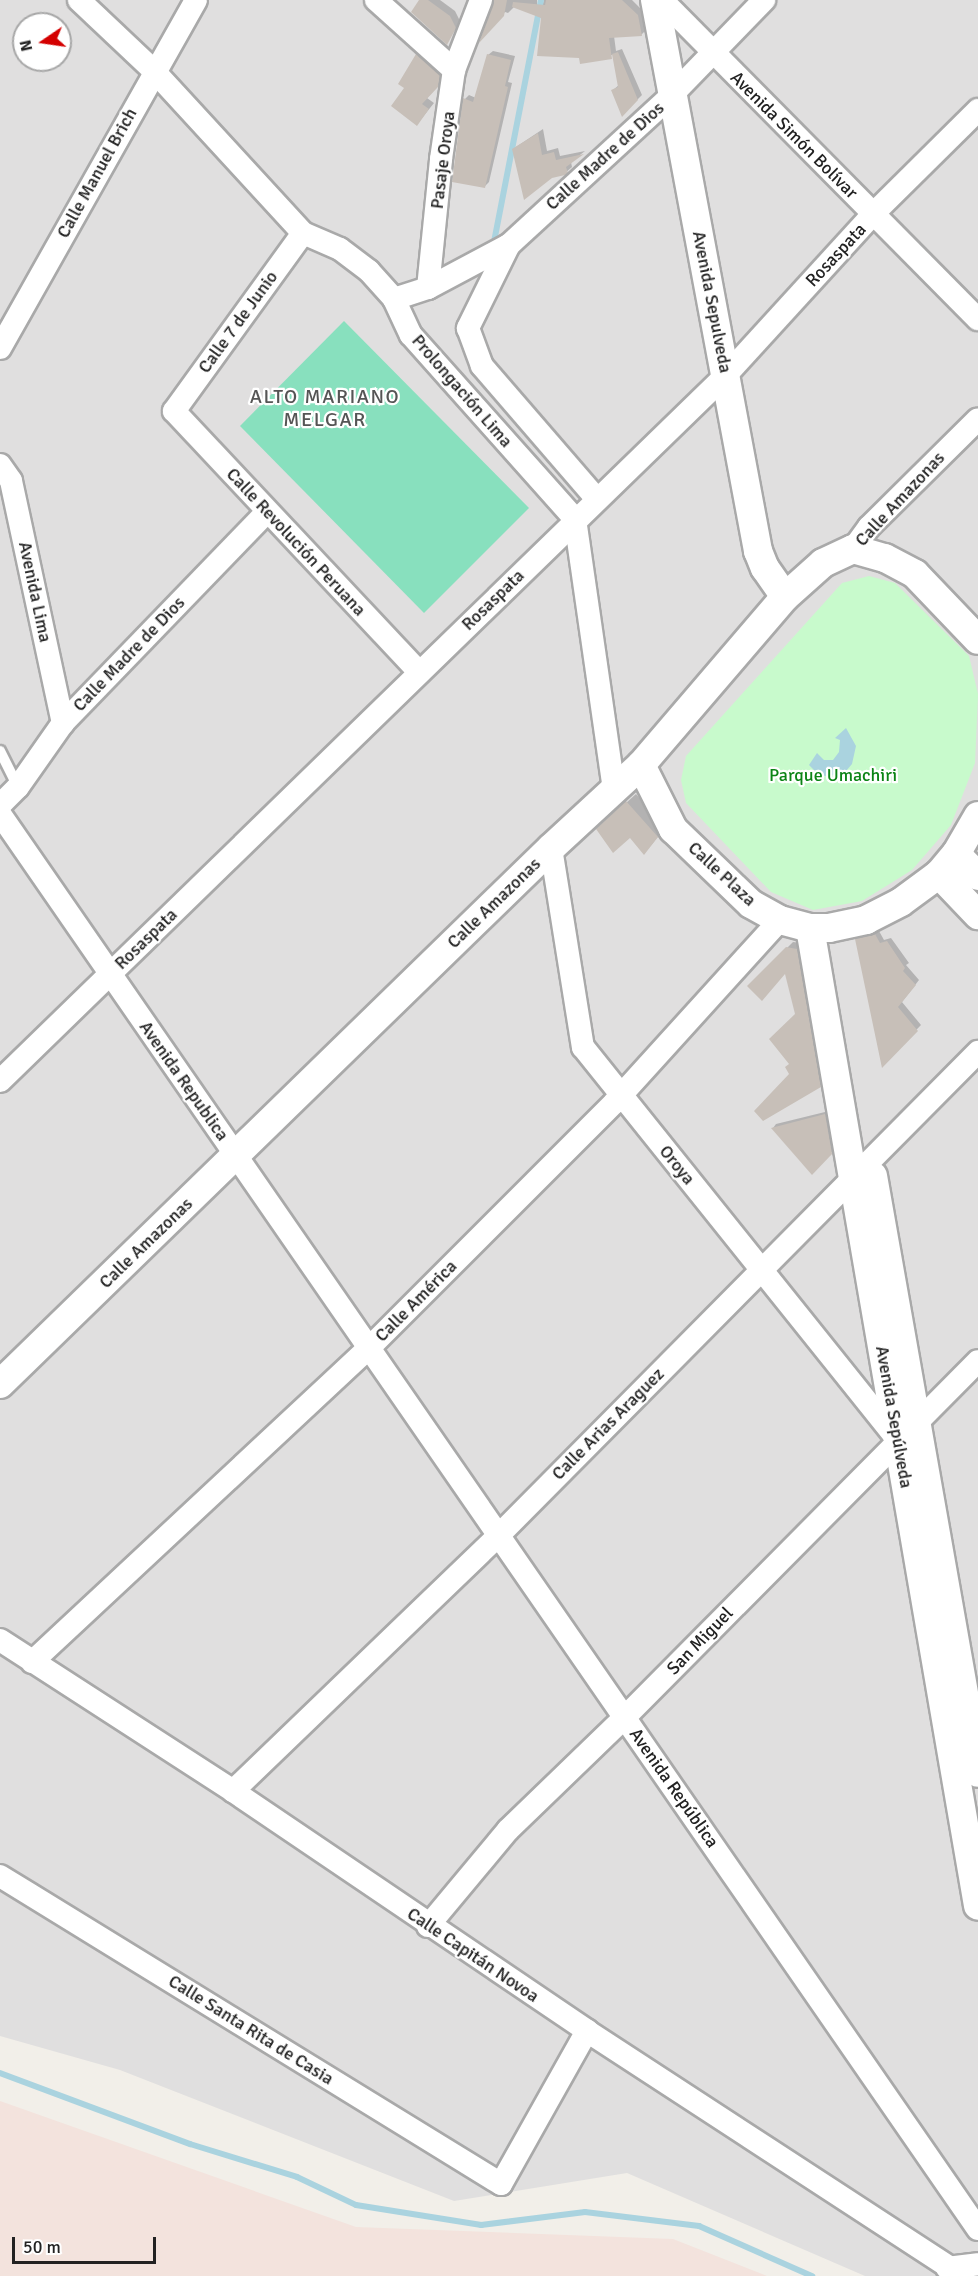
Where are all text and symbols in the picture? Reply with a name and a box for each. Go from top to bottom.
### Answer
north arrow [12,12,72,72]
text: N [15,38,37,53]
street label: Avenida Simón Bolívar [726,67,862,203]
street label: Calle Madre de Dios [541,97,669,215]
street label: Calle Manuel Brich [52,104,142,242]
street label: Pasaje Oroya [426,110,460,210]
street label: Rosaspata [801,219,871,291]
street label: Avenida Sepulveda [688,229,736,375]
street label: Calle 7 de Junio [194,267,282,377]
street label: Prolongación Lima [407,330,517,452]
district label: ALTO MARIANO MELGAR [250,384,400,431]
street label: Calle Amazonas [851,447,949,551]
street label: Calle Revolución Peruana [222,463,370,621]
street label: Avenida Lima [14,540,56,644]
street label: Rosaspata [457,565,529,635]
street label: Calle Madre de Dios [69,592,189,716]
park label: Parque Umachiri [769,764,897,786]
street label: Calle Plaza [684,837,760,911]
street label: Calle Amazonas [443,853,545,953]
street label: Rosaspata [110,904,182,974]
street label: Avenida Republica [135,1017,233,1145]
street label: Oroya [655,1141,699,1189]
street label: Calle Amazonas [95,1193,197,1293]
street label: Calle América [371,1256,461,1346]
street label: Avenida Sepúlveda [871,1344,917,1490]
street label: Calle Arias Araguez [547,1363,669,1485]
street label: San Miguel [662,1603,738,1679]
street label: Avenida República [625,1724,723,1852]
street label: Calle Capitán Novoa [403,1903,543,2007]
street label: Calle Santa Rita de Casia [164,1970,338,2090]
scale bar [15,2225,159,2263]
text: 50 m [23,2236,61,2258]

